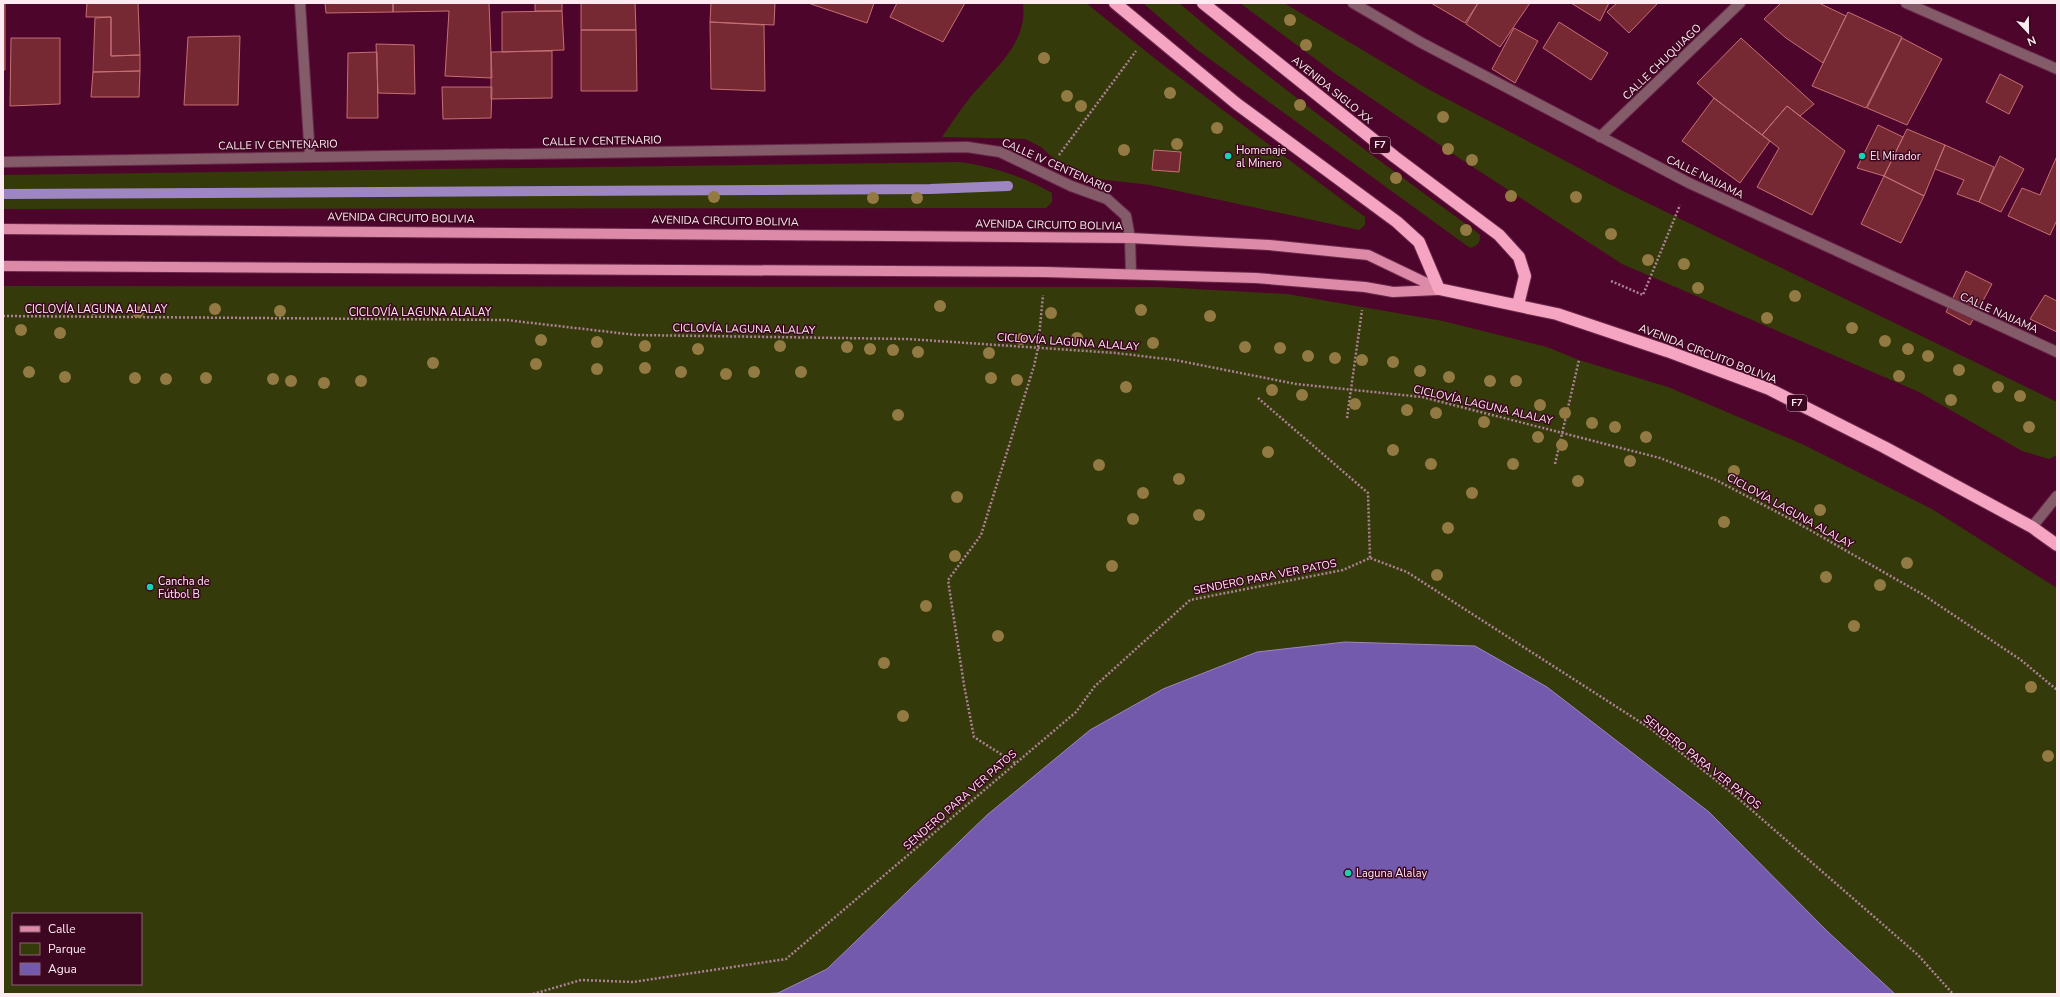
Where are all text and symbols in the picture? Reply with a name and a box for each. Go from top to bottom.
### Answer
north arrow [2008,12,2048,52]
street label: CALLE CHUQUIAGO [1619,21,1705,103]
text: N [2025,32,2038,49]
street label: AVENIDA SIGLO XX [1288,53,1376,128]
street label: CALLE IV CENTENARIO [542,132,662,150]
street label: CALLE IV CENTENARIO [999,135,1115,197]
street label: CALLE IV CENTENARIO [218,136,338,154]
road number: F7 [1370,137,1390,153]
place label: Homenaje al Minero [1236,143,1286,171]
place label: El Mirador [1870,149,1921,164]
marker: Homenaje al Minero [1223,151,1233,161]
marker: El Mirador [1857,151,1867,161]
street label: CALLE NAIJAMA [1664,152,1746,202]
street label: AVENIDA CIRCUITO BOLIVIA [327,209,475,227]
street label: AVENIDA CIRCUITO BOLIVIA [651,212,799,230]
street label: AVENIDA CIRCUITO BOLIVIA [975,216,1123,234]
street label: CALLE NAIJAMA [1957,289,2041,337]
street label: CICLOVÍA LAGUNA ALALAY [25,301,168,317]
street label: CICLOVÍA LAGUNA ALALAY [349,304,492,320]
street label: CICLOVÍA LAGUNA ALALAY [673,319,816,338]
street label: AVENIDA CIRCUITO BOLIVIA [1636,321,1780,387]
street label: CICLOVÍA LAGUNA ALALAY [996,329,1140,354]
street label: CICLOVÍA LAGUNA ALALAY [1412,381,1555,428]
road number: F7 [1787,395,1807,411]
street label: CICLOVÍA LAGUNA ALALAY [1724,469,1857,552]
street label: SENDERO PARA VER PATOS [1192,556,1338,598]
place label: Cancha de Fútbol B [158,574,210,602]
marker: Cancha de Fútbol B [145,582,155,592]
street label: SENDERO PARA VER PATOS [1640,711,1764,813]
street label: SENDERO PARA VER PATOS [900,746,1020,853]
place label: Laguna Alalay [1356,866,1427,881]
marker: Laguna Alalay [1343,868,1353,878]
legend [12,913,142,985]
text: Calle [48,921,76,937]
text: Parque [48,941,86,957]
text: Agua [48,961,77,977]

